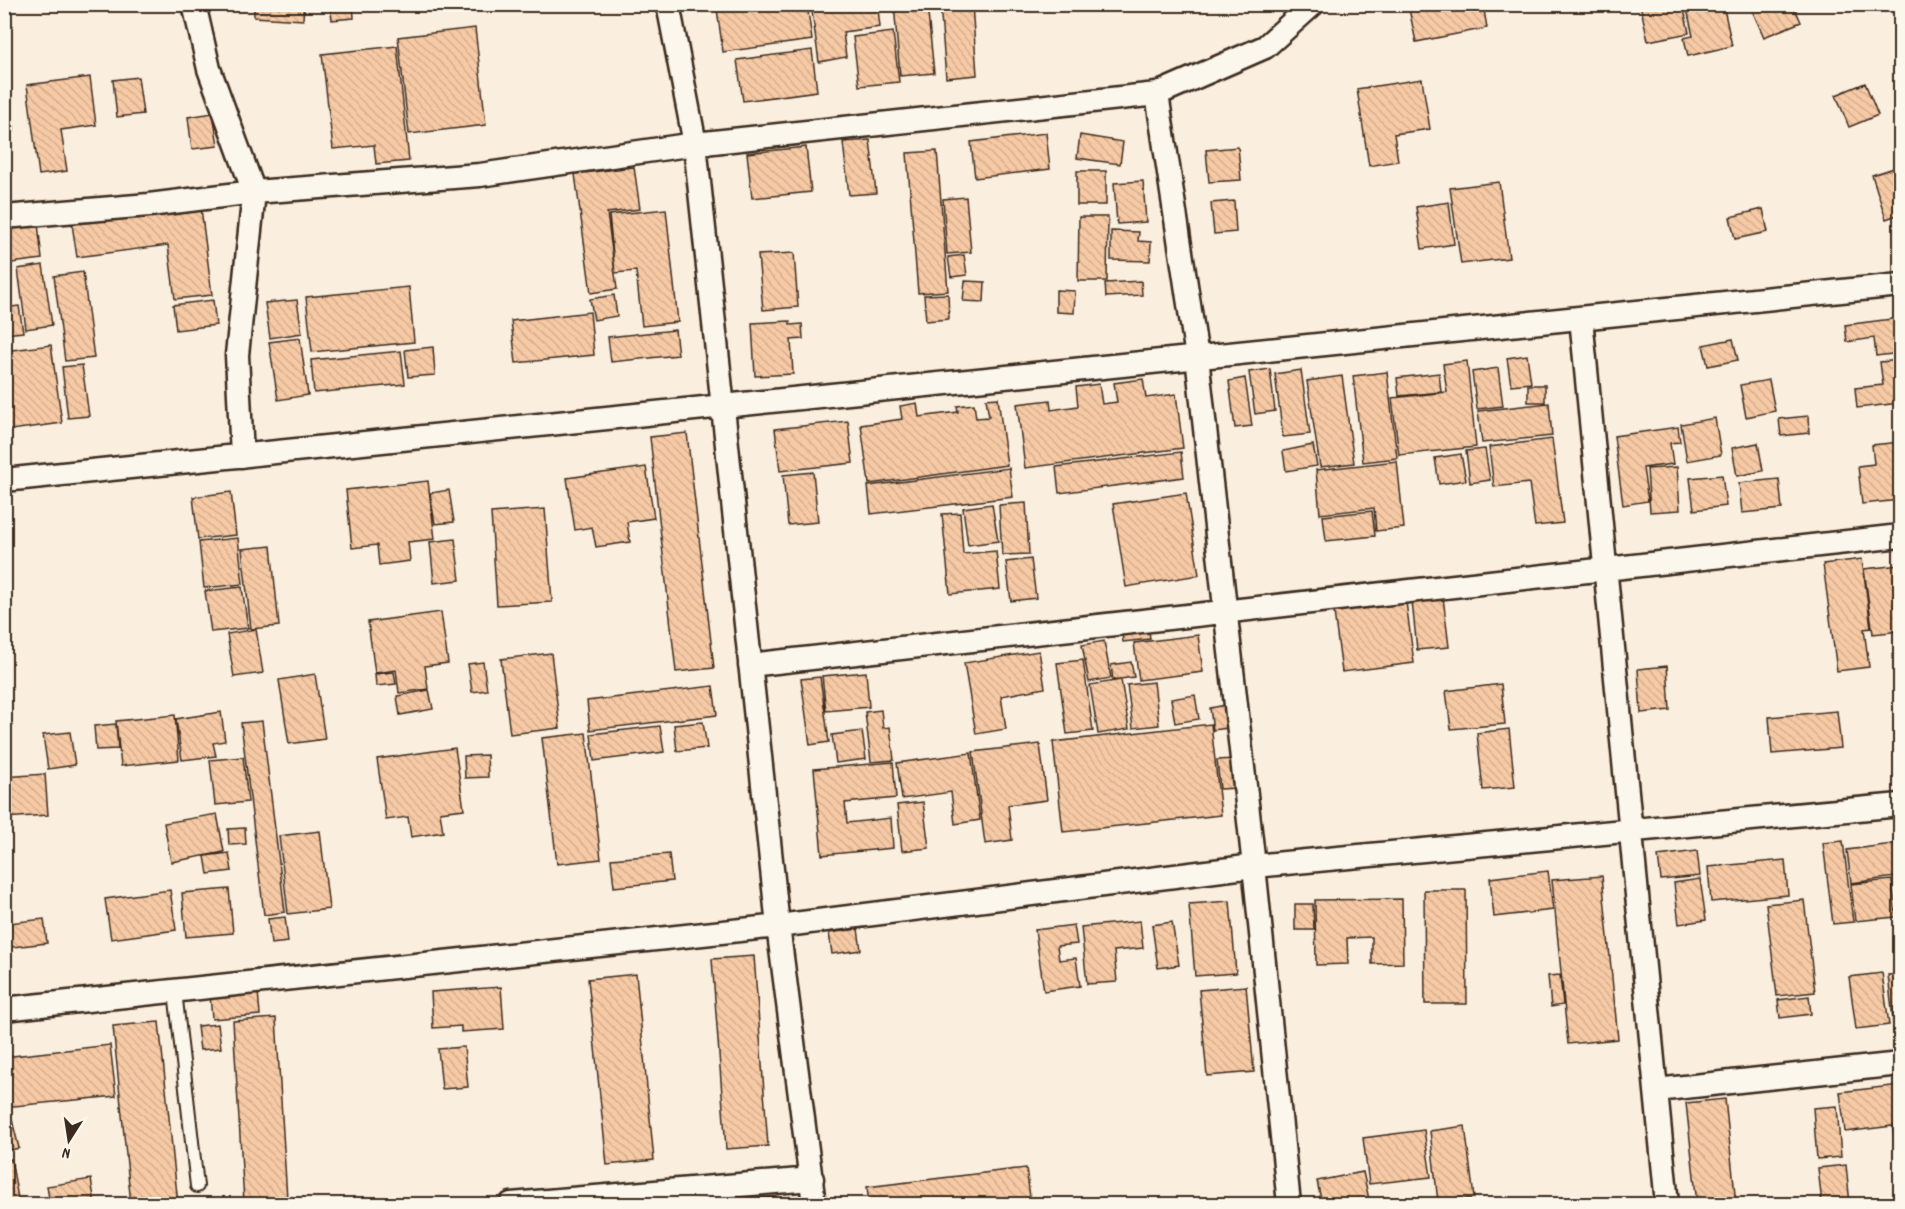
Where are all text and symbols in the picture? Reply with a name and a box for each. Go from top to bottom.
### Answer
north arrow [39,1110,99,1170]
text: N [60,1140,73,1164]

